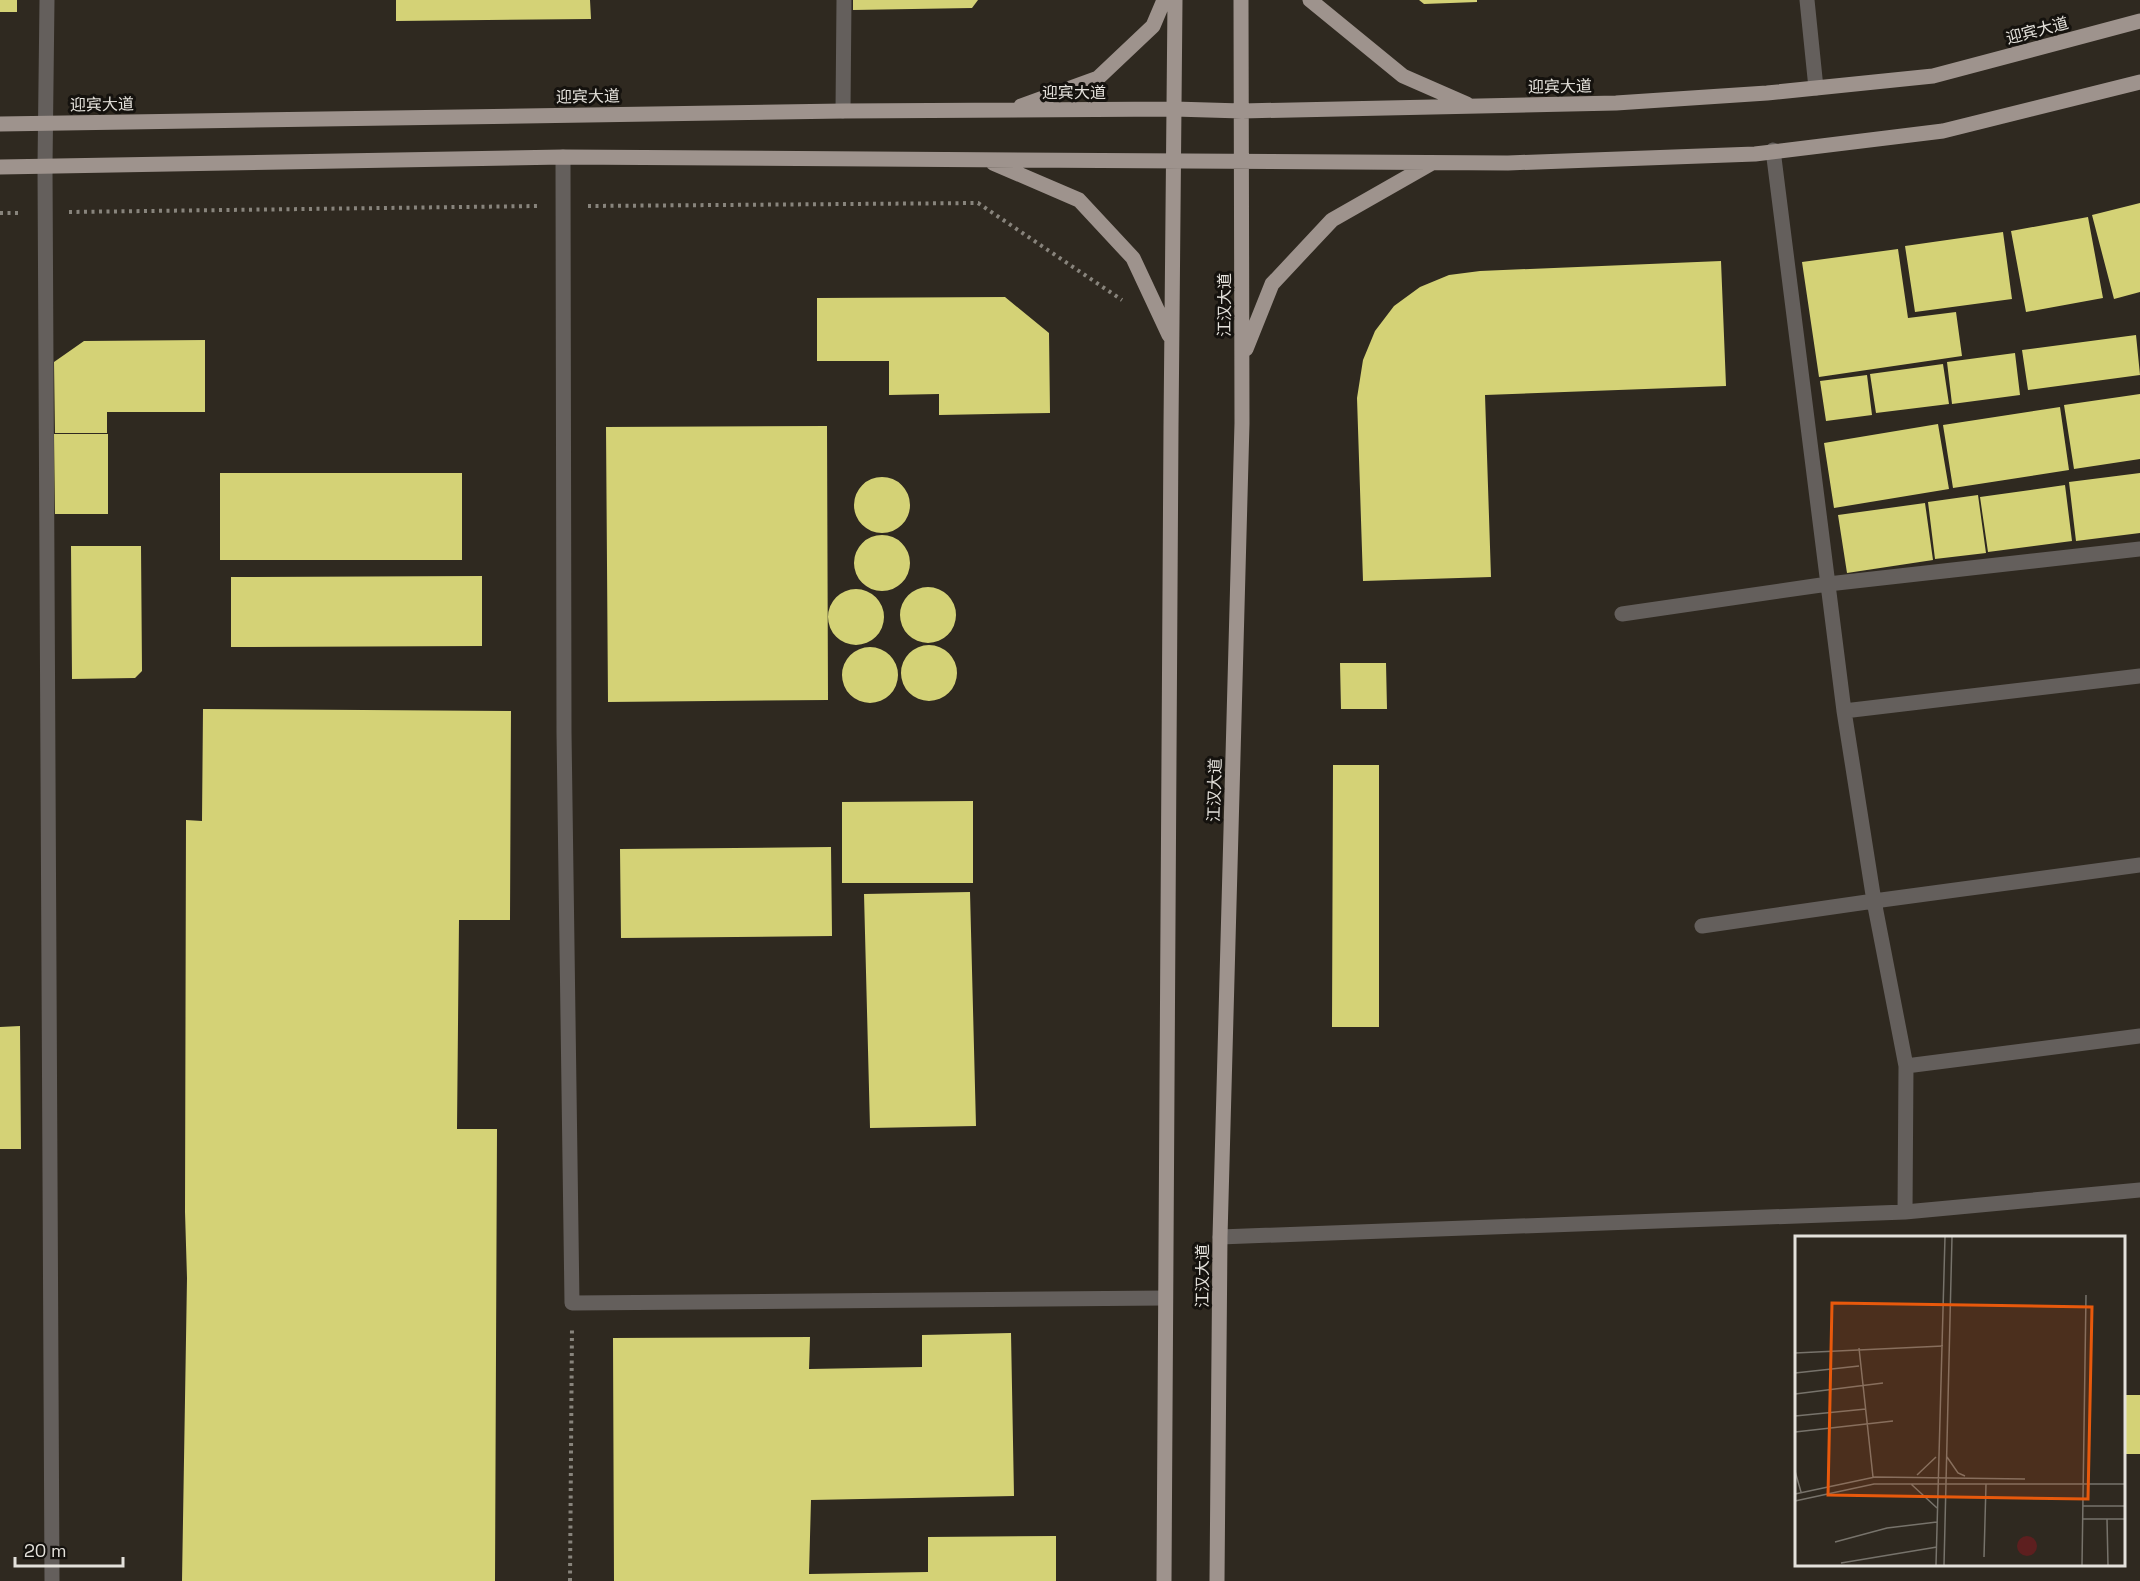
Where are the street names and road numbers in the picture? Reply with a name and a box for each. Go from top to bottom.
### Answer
street label: 迎宾大道 [2003,12,2071,49]
street label: 迎宾大道 [1528,75,1592,98]
street label: 迎宾大道 [1042,82,1106,103]
street label: 迎宾大道 [556,85,620,108]
street label: 迎宾大道 [70,93,134,116]
street label: 江汉大道 [1214,273,1235,337]
street label: 江汉大道 [1203,758,1226,822]
street label: 江汉大道 [1192,1244,1213,1308]

